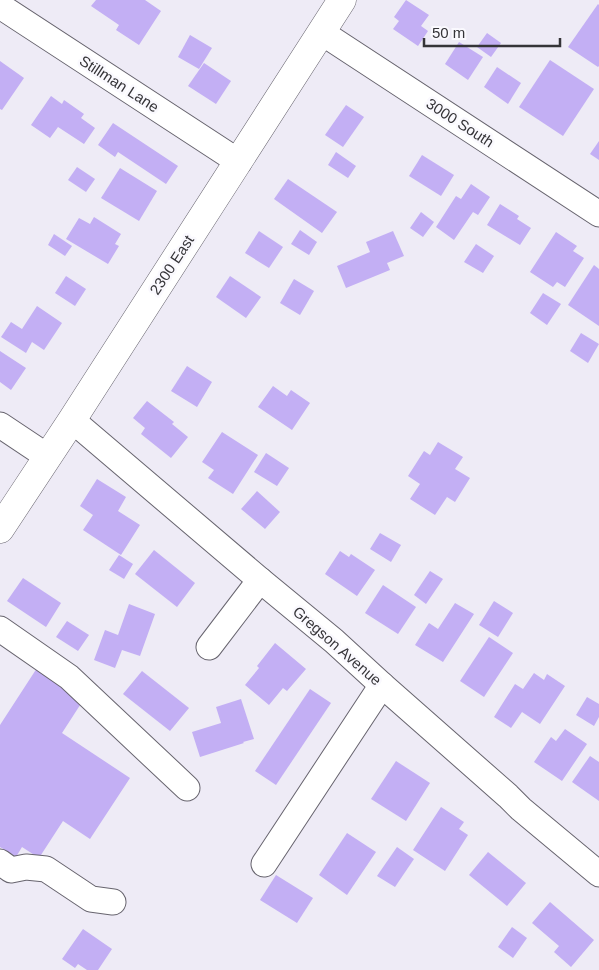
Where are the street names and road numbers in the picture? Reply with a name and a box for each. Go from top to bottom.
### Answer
street label: Stillman Lane [77,52,162,115]
street label: 3000 South [423,95,497,151]
street label: 2300 East [146,231,198,298]
street label: Gregson Avenue [290,603,385,689]

